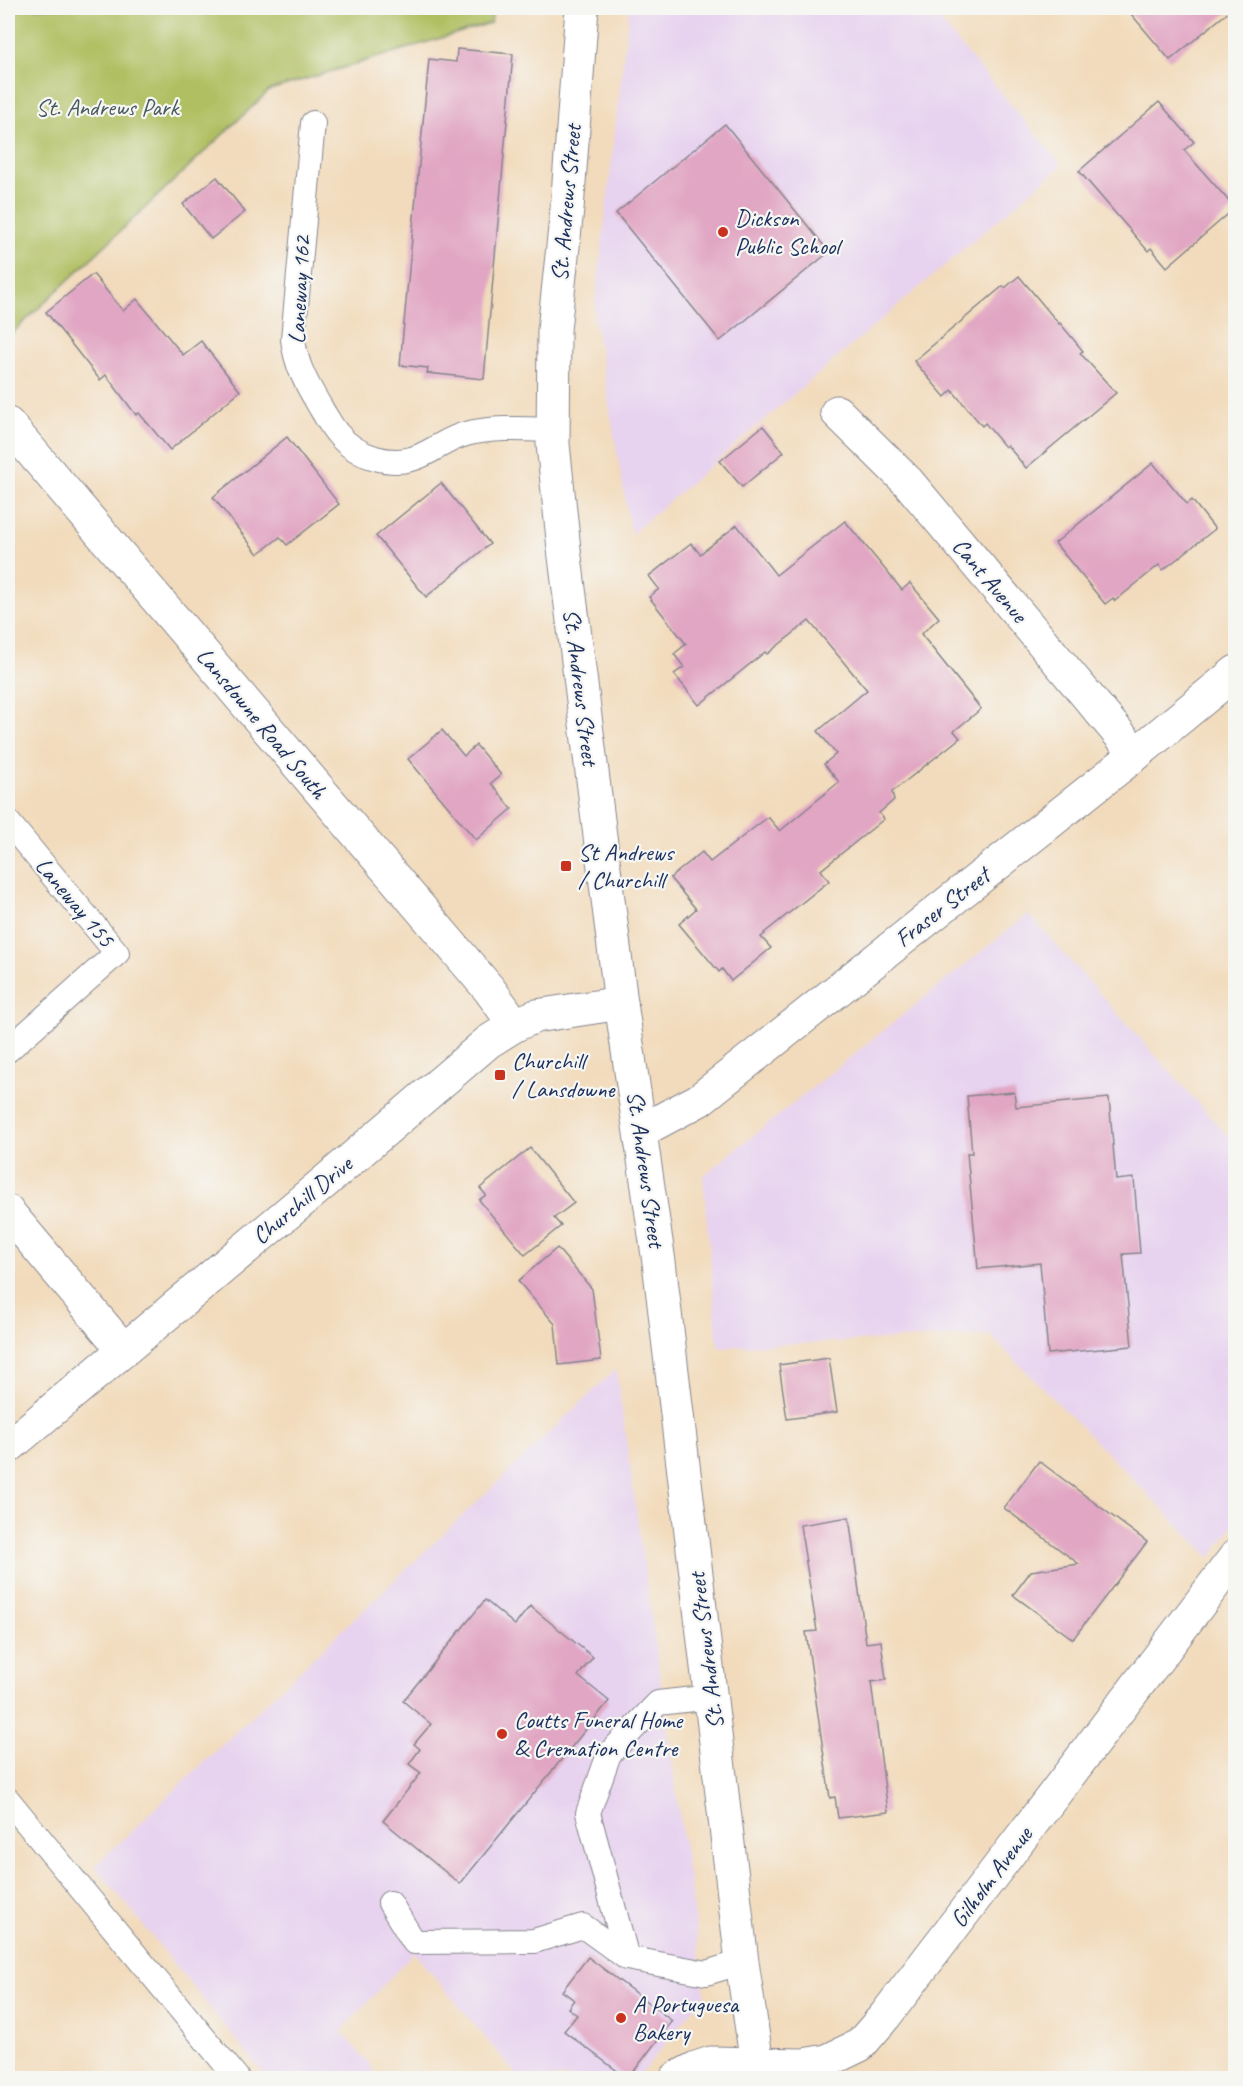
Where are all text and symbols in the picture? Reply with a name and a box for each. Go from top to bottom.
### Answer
park label: St. Andrews Park [36,92,180,122]
street label: St. Andrews Street [544,121,588,283]
place label: Dickson Public School [735,203,843,261]
marker: Dickson Public School [716,225,730,239]
street label: Laneway 162 [281,233,317,345]
street label: Cant Avenue [946,531,1036,630]
street label: St. Andrews Street [557,607,606,769]
street label: Lansdowne Road South [190,641,335,806]
place label: St Andrews / Churchill [578,837,675,895]
street label: Laneway 155 [29,851,122,954]
marker: St Andrews / Churchill [559,859,573,873]
street label: Fraser Street [888,859,998,953]
place label: Churchill / Lansdowne [512,1046,617,1104]
marker: Churchill / Lansdowne [493,1068,507,1082]
street label: St. Andrews Street [620,1089,672,1251]
street label: Churchill Drive [246,1148,360,1251]
street label: St. Andrews Street [681,1569,730,1731]
place label: Coutts Funeral Home & Cremation Centre [514,1705,684,1763]
marker: Coutts Funeral Home & Cremation Centre [495,1727,509,1741]
street label: Gilholm Avenue [943,1819,1040,1933]
place label: A Portuguesa Bakery [633,1989,740,2047]
marker: A Portuguesa Bakery [614,2011,628,2025]

